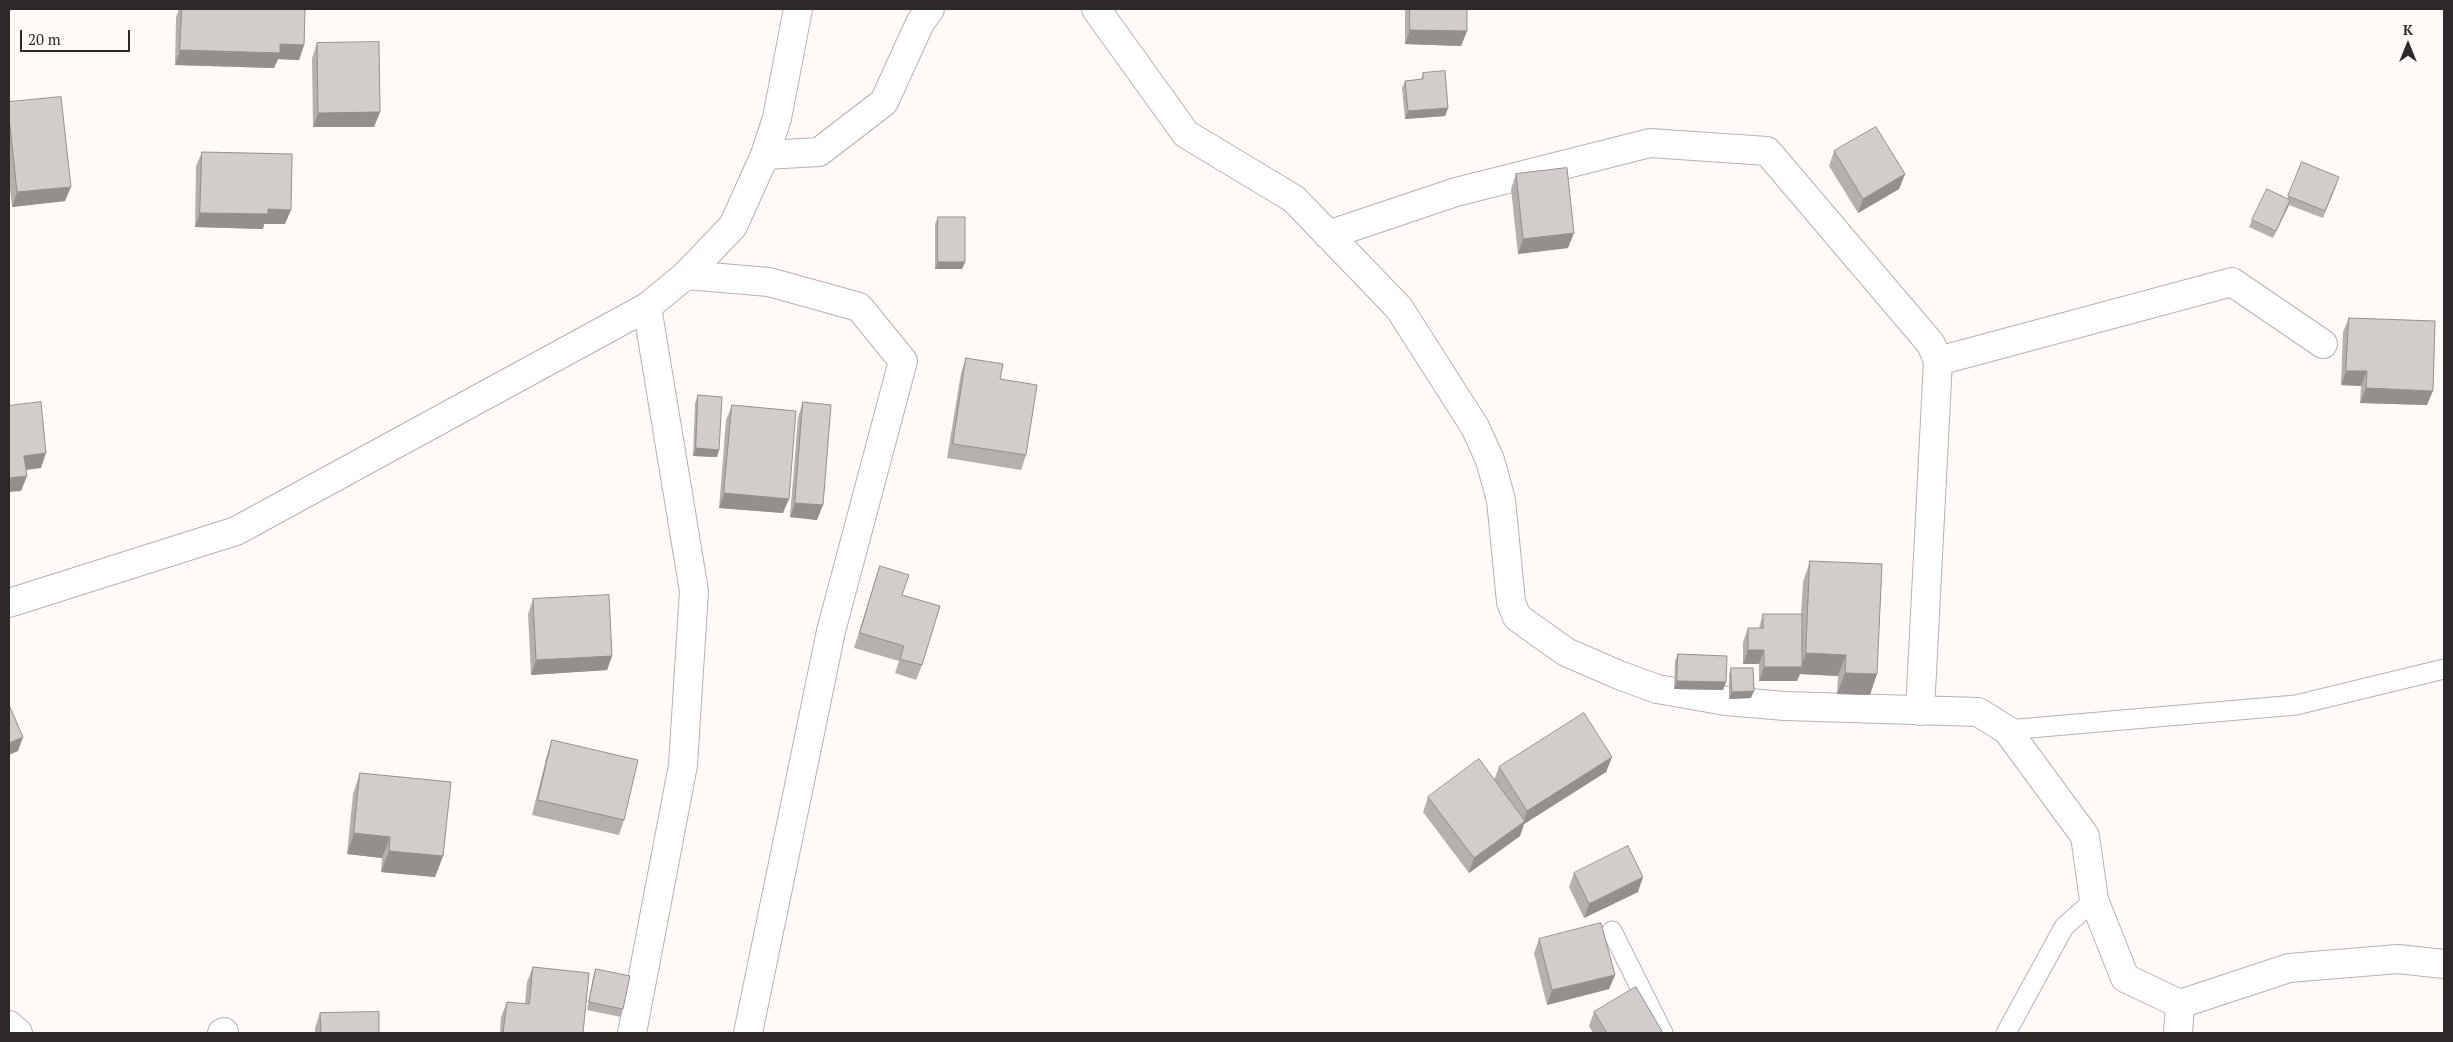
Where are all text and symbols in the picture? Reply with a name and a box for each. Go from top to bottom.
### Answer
scale bar [22,20,132,52]
north arrow [2383,20,2433,70]
text: K [2403,20,2413,39]
text: 20 m [28,29,61,49]

